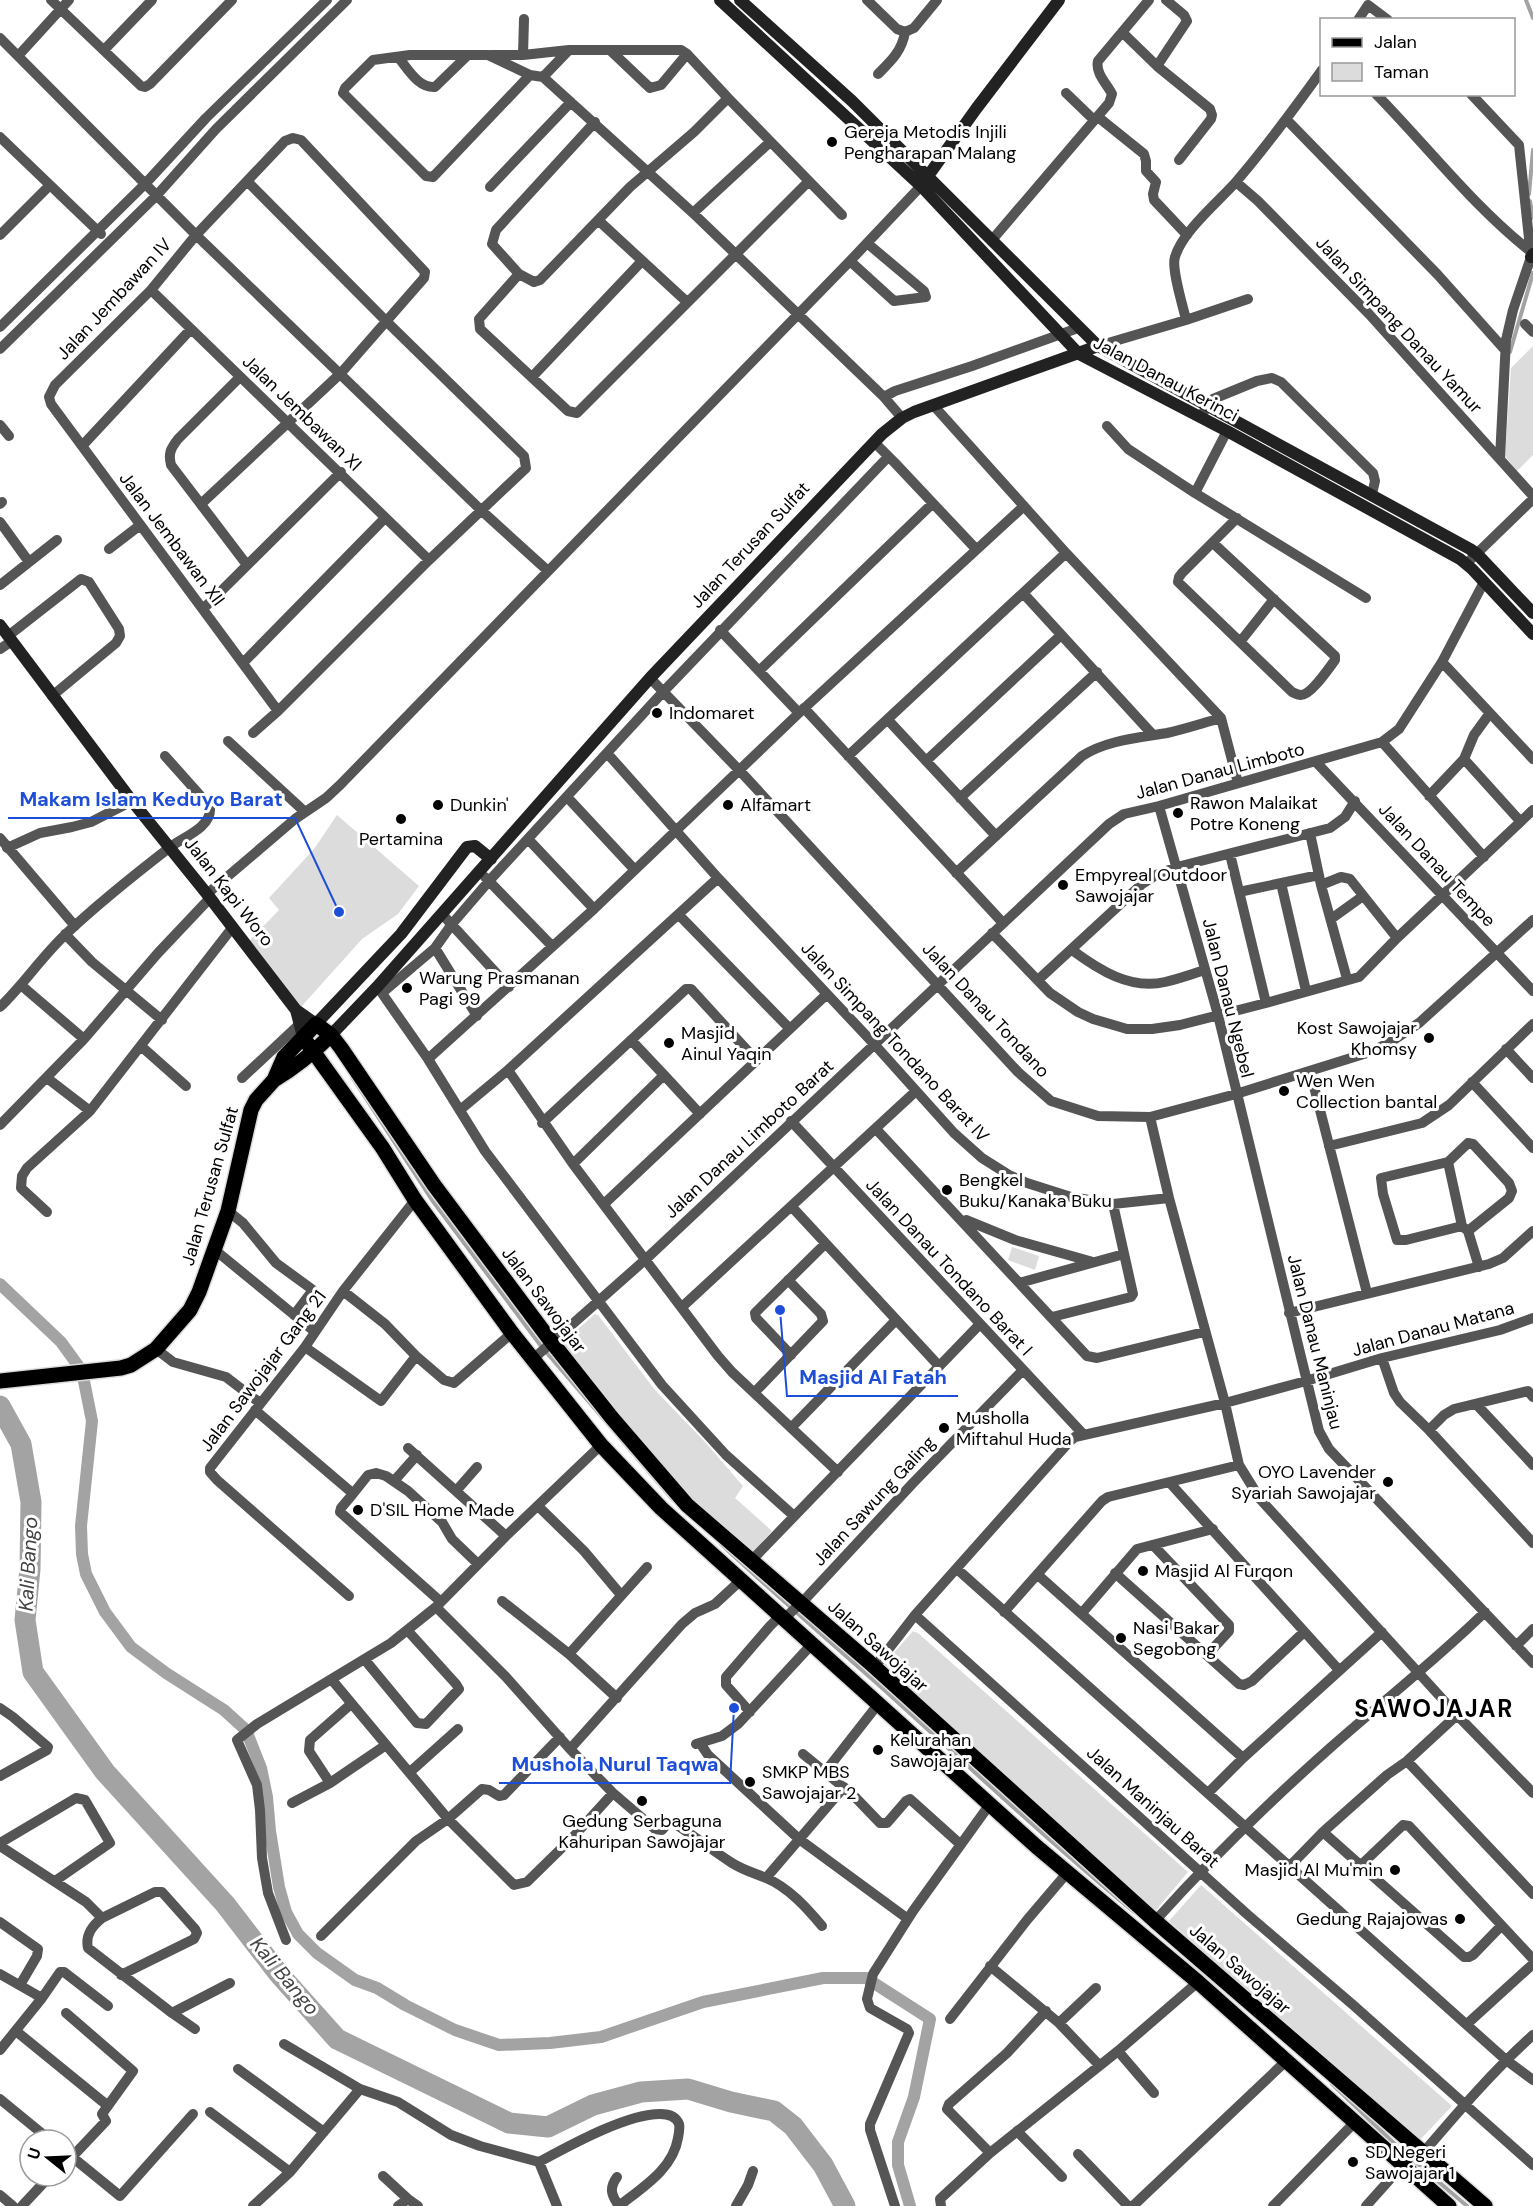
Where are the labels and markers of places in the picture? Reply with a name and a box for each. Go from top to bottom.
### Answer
place label: Gereja Metodis Injili Pengharapan Malang [844,120,1016,165]
marker: Gereja Metodis Injili Pengharapan Malang [825,135,839,149]
place label: Indomaret [669,701,755,725]
marker: Indomaret [650,706,664,720]
callout: Makam Islam Keduyo Barat [8,780,295,818]
place label: Rawon Malaikat Potre Koneng [1190,791,1318,836]
place label: Dunkin' [450,793,509,817]
place label: Alfamart [740,793,811,817]
marker: Dunkin' [431,798,445,812]
marker: Alfamart [721,798,735,812]
marker: Rawon Malaikat Potre Koneng [1171,806,1185,820]
marker: Pertamina [394,812,408,826]
place label: Pertamina [359,827,443,851]
place label: Empyreal Outdoor Sawojajar [1075,863,1228,908]
marker: Empyreal Outdoor Sawojajar [1056,878,1070,892]
place label: Warung Prasmanan Pagi 99 [419,966,580,1011]
marker: Warung Prasmanan Pagi 99 [400,981,414,995]
place label: Kost Sawojajar Khomsy [1297,1016,1417,1061]
place label: Masjid Ainul Yaqin [681,1021,772,1066]
marker: Kost Sawojajar Khomsy [1422,1031,1436,1045]
marker: Masjid Ainul Yaqin [662,1036,676,1050]
place label: Wen Wen Collection bantal [1296,1069,1437,1114]
marker: Wen Wen Collection bantal [1277,1084,1291,1098]
place label: Bengkel Buku/Kanaka Buku [959,1168,1112,1213]
marker: Bengkel Buku/Kanaka Buku [940,1183,954,1197]
callout: Masjid Al Fatah [787,1358,958,1396]
place label: Musholla Miftahul Huda [956,1406,1072,1451]
marker: Musholla Miftahul Huda [937,1421,951,1435]
place label: OYO Lavender Syariah Sawojajar [1231,1460,1376,1505]
marker: OYO Lavender Syariah Sawojajar [1381,1475,1395,1489]
place label: D'SIL Home Made [370,1498,515,1522]
marker: D'SIL Home Made [351,1503,365,1517]
place label: Masjid Al Furqon [1155,1559,1293,1583]
marker: Masjid Al Furqon [1136,1564,1150,1578]
place label: Nasi Bakar Segobong [1133,1616,1220,1661]
marker: Nasi Bakar Segobong [1114,1631,1128,1645]
place label: Kelurahan Sawojajar [890,1728,971,1773]
marker: Kelurahan Sawojajar [871,1743,885,1757]
callout: Mushola Nurul Taqwa [499,1745,730,1783]
place label: SMKP MBS Sawojajar 2 [762,1760,856,1805]
marker: SMKP MBS Sawojajar 2 [743,1775,757,1789]
marker: Gedung Serbaguna Kahuripan Sawojajar [635,1794,649,1808]
place label: Gedung Serbaguna Kahuripan Sawojajar [559,1809,726,1854]
place label: Masjid Al Mu'min [1245,1858,1383,1882]
marker: Masjid Al Mu'min [1388,1863,1402,1877]
place label: Gedung Rajajowas [1296,1907,1448,1931]
marker: Gedung Rajajowas [1453,1912,1467,1926]
place label: SD Negeri Sawojajar 1 [1365,2140,1455,2185]
marker: SD Negeri Sawojajar 1 [1346,2155,1360,2169]

